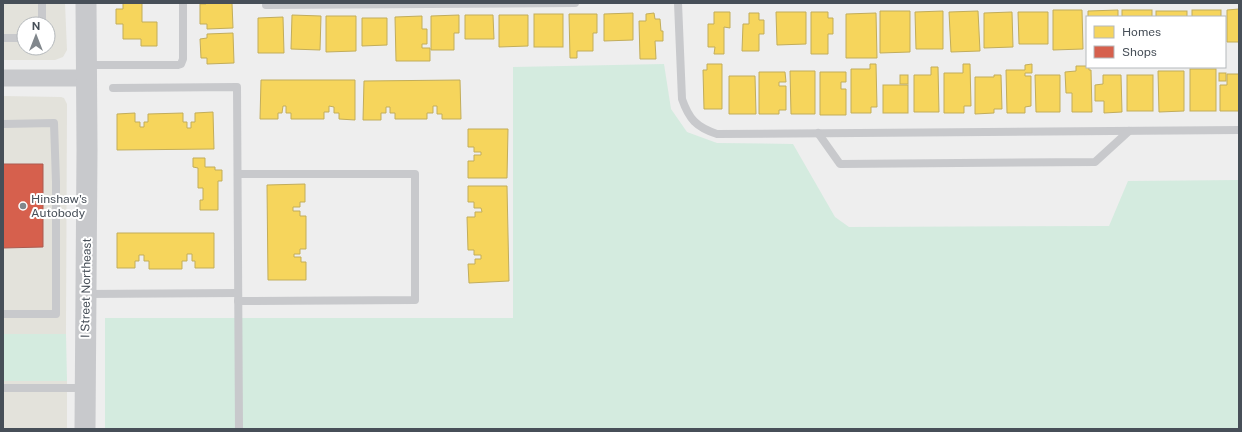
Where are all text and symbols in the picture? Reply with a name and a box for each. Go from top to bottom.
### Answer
north arrow [16,16,56,56]
legend [1086,16,1226,68]
text: N [32,20,40,32]
text: Homes [1122,25,1161,39]
text: Shops [1122,45,1157,59]
place label: Hinshaw's Autobody [31,192,87,220]
marker: Hinshaw's Autobody [18,201,28,211]
street label: I Street Northeast [78,238,94,338]

